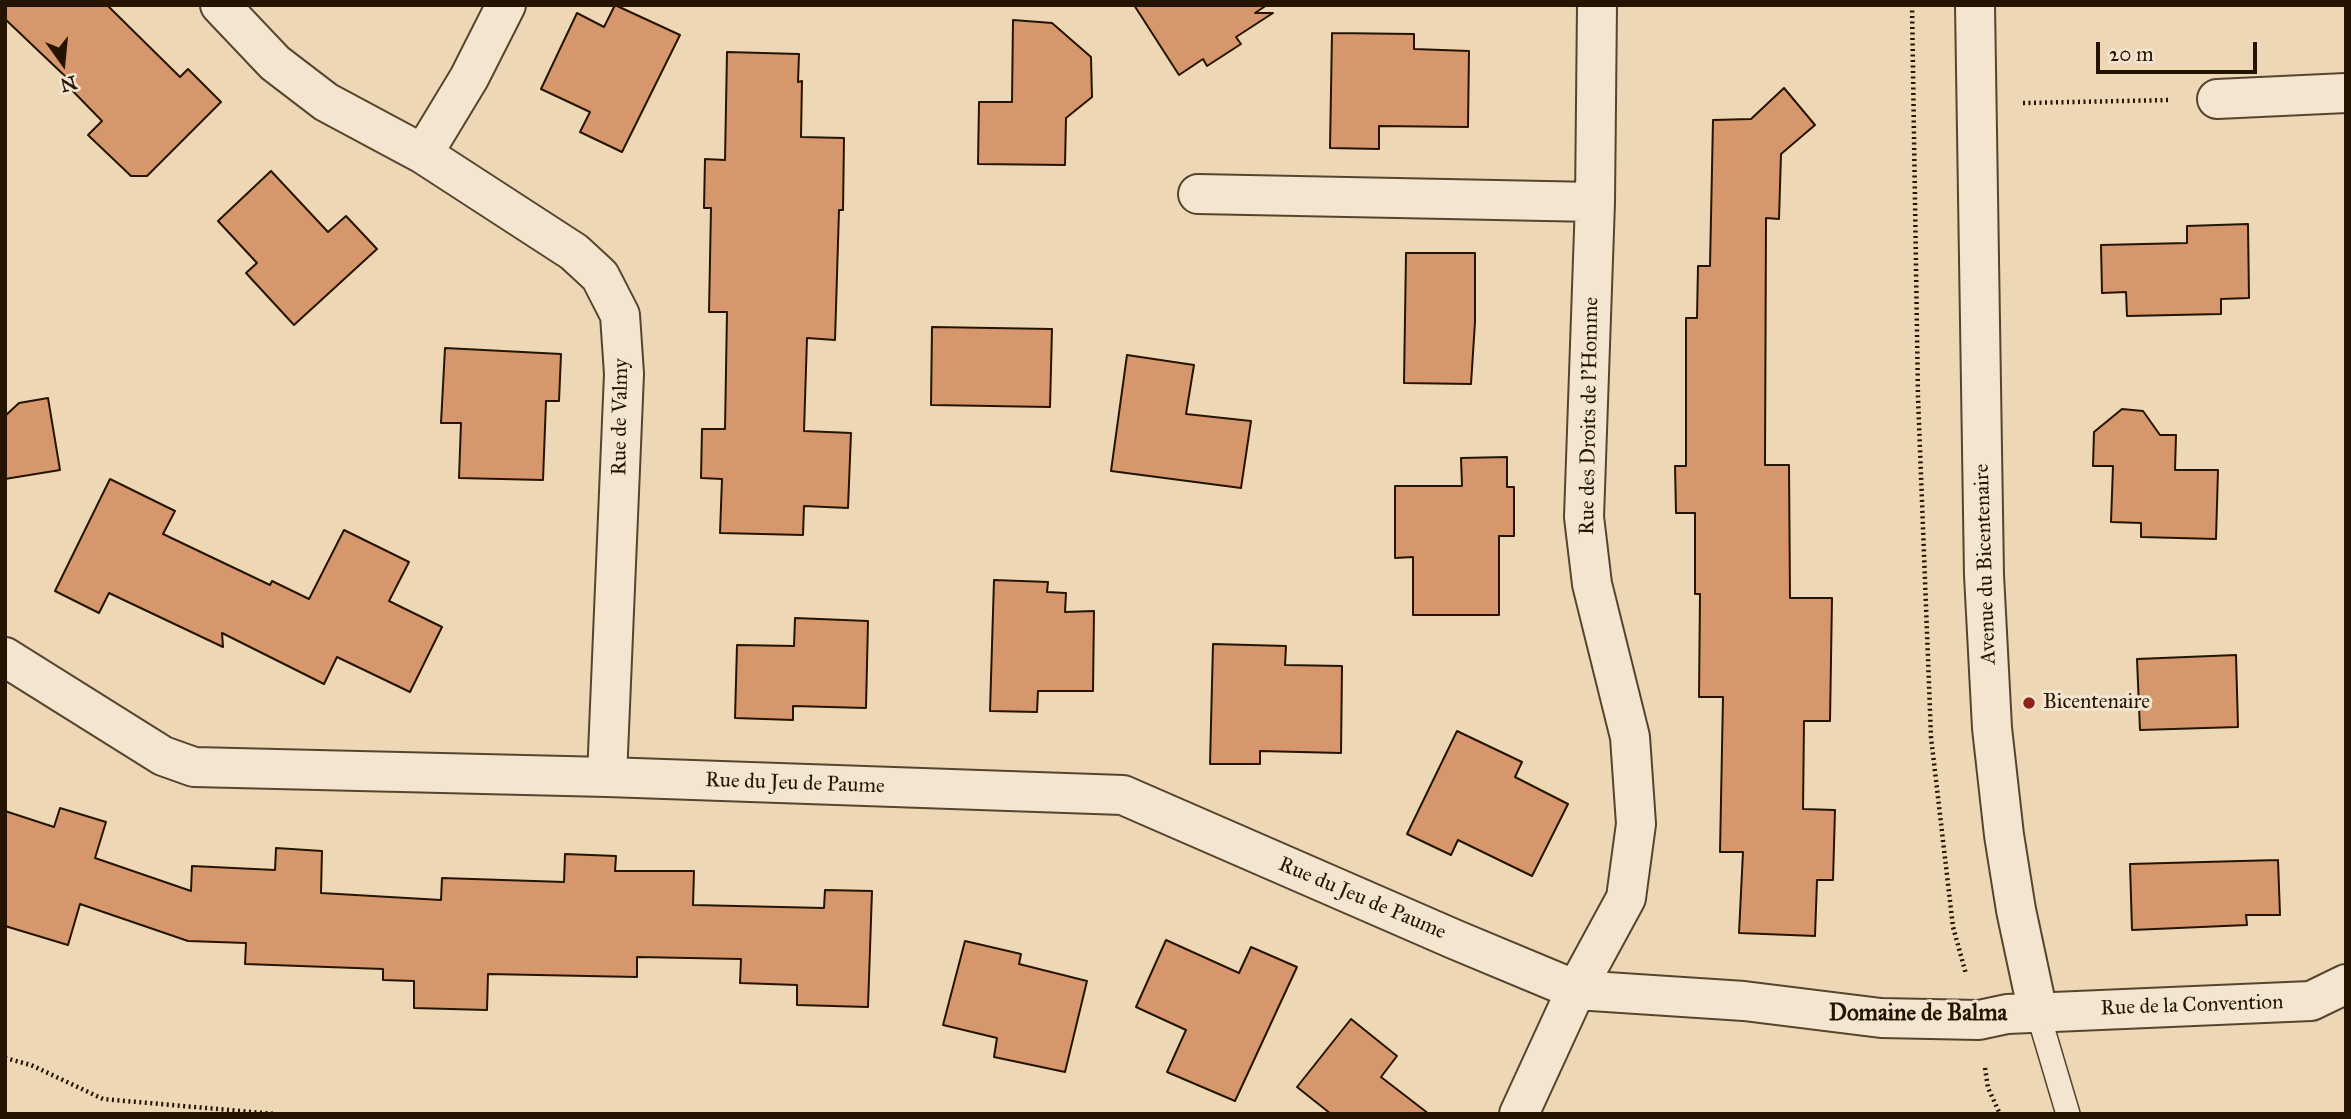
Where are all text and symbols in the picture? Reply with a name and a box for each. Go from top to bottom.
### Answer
north arrow [28,28,98,98]
scale bar [2099,28,2260,72]
text: 20 m [2109,41,2154,67]
text: N [58,71,79,97]
street label: Rue des Droits de l'Homme [1575,297,1605,535]
street label: Rue de Valmy [607,358,635,476]
street label: Avenue du Bicentenaire [1970,463,2002,665]
place label: Bicentenaire [2043,690,2150,716]
marker: Bicentenaire [2021,695,2037,711]
street label: Rue du Jeu de Paume [705,768,885,800]
street label: Rue du Jeu de Paume [1274,852,1450,946]
street label: Rue de la Convention [2100,990,2284,1022]
district label: Domaine de Balma [1829,1000,2007,1028]

